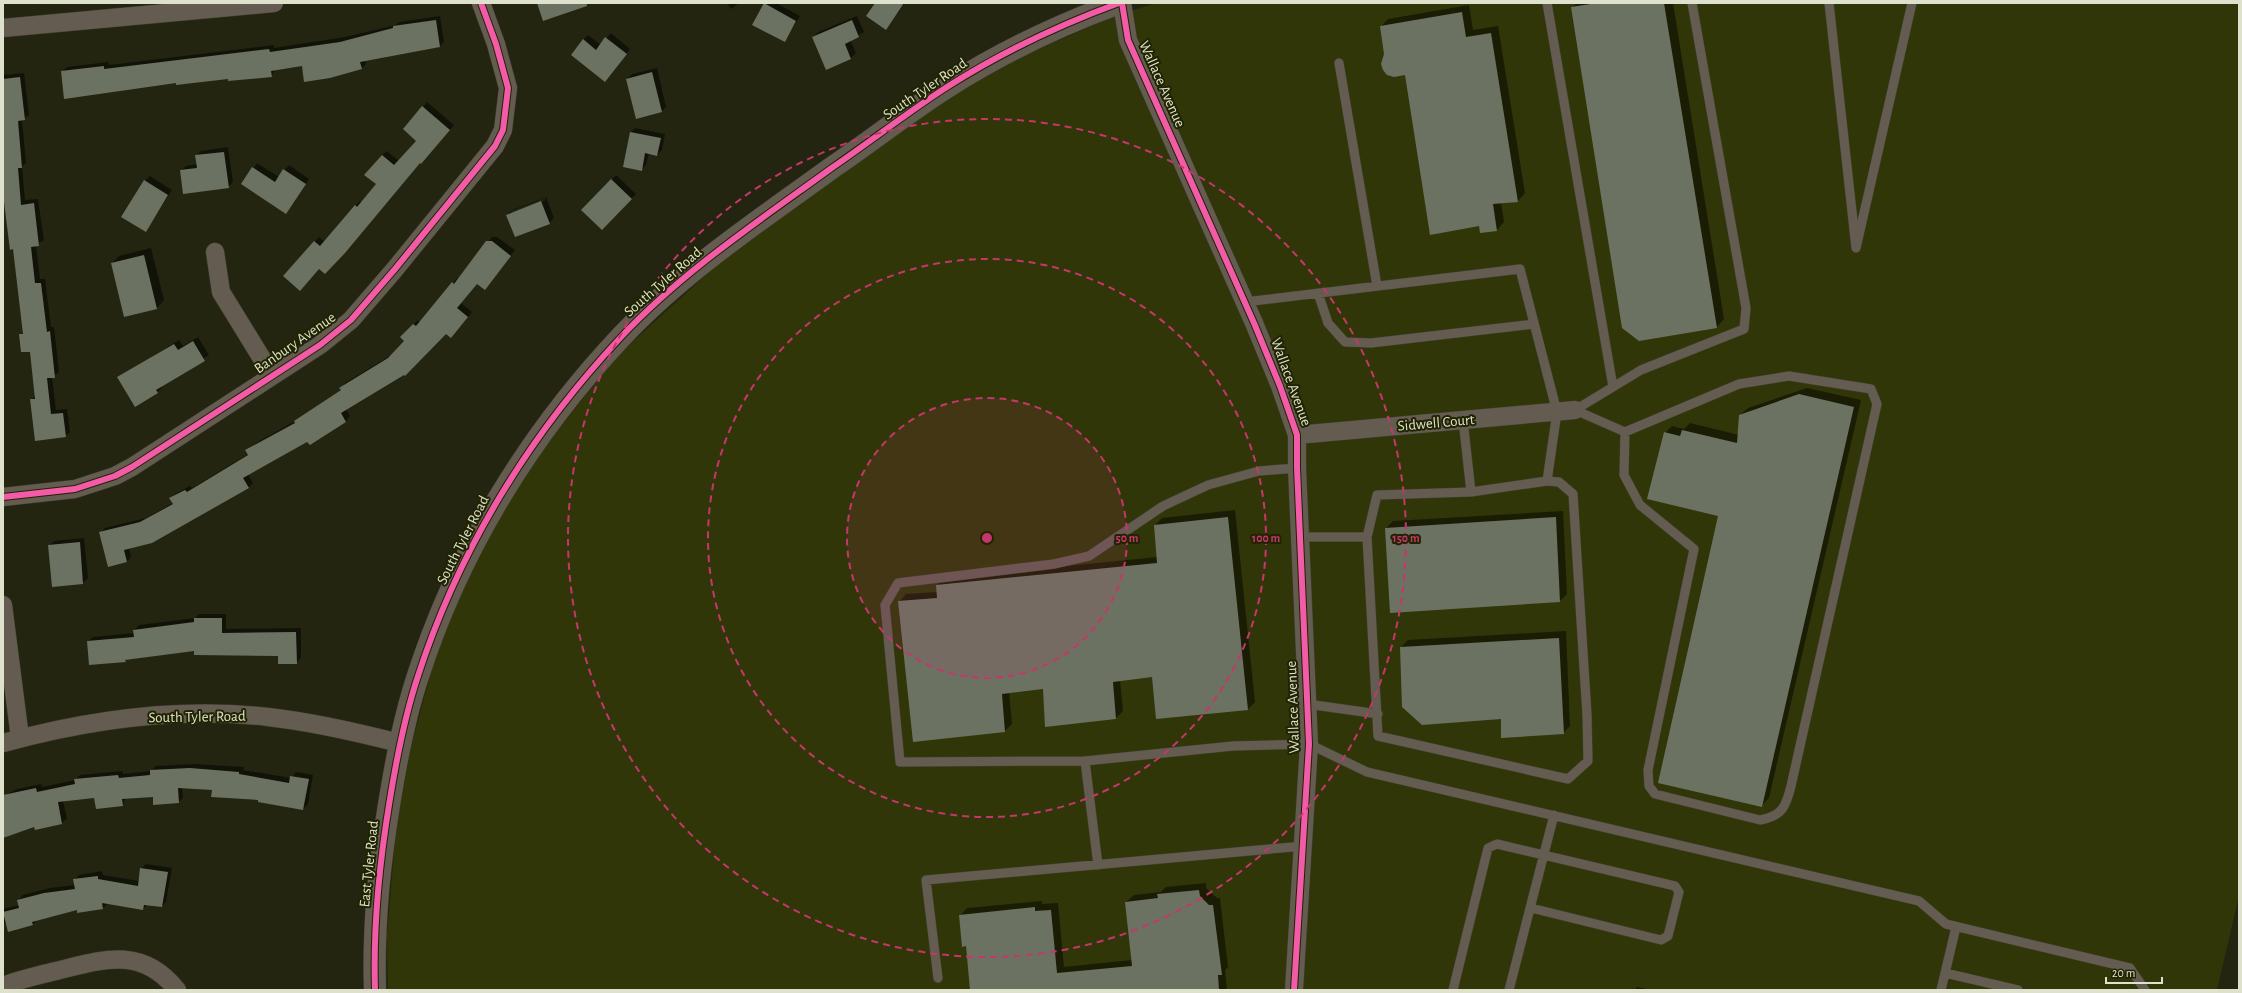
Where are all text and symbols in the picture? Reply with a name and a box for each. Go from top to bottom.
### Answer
street label: Wallace Avenue [1136,39,1188,129]
street label: South Tyler Road [880,55,970,122]
street label: South Tyler Road [621,244,705,320]
street label: Banbury Avenue [252,309,338,377]
street label: Wallace Avenue [1268,336,1314,428]
street label: Sidwell Court [1397,412,1475,434]
street label: South Tyler Road [434,493,492,587]
centre of rings [980,531,994,545]
text: 50 m [1116,532,1139,544]
text: 100 m [1252,532,1280,544]
text: 150 m [1392,532,1420,544]
street label: Wallace Avenue [1284,660,1302,754]
street label: South Tyler Road [148,709,246,725]
street label: East Tyler Road [357,820,381,908]
scale bar [2106,959,2162,985]
text: 20 m [2112,967,2135,979]

